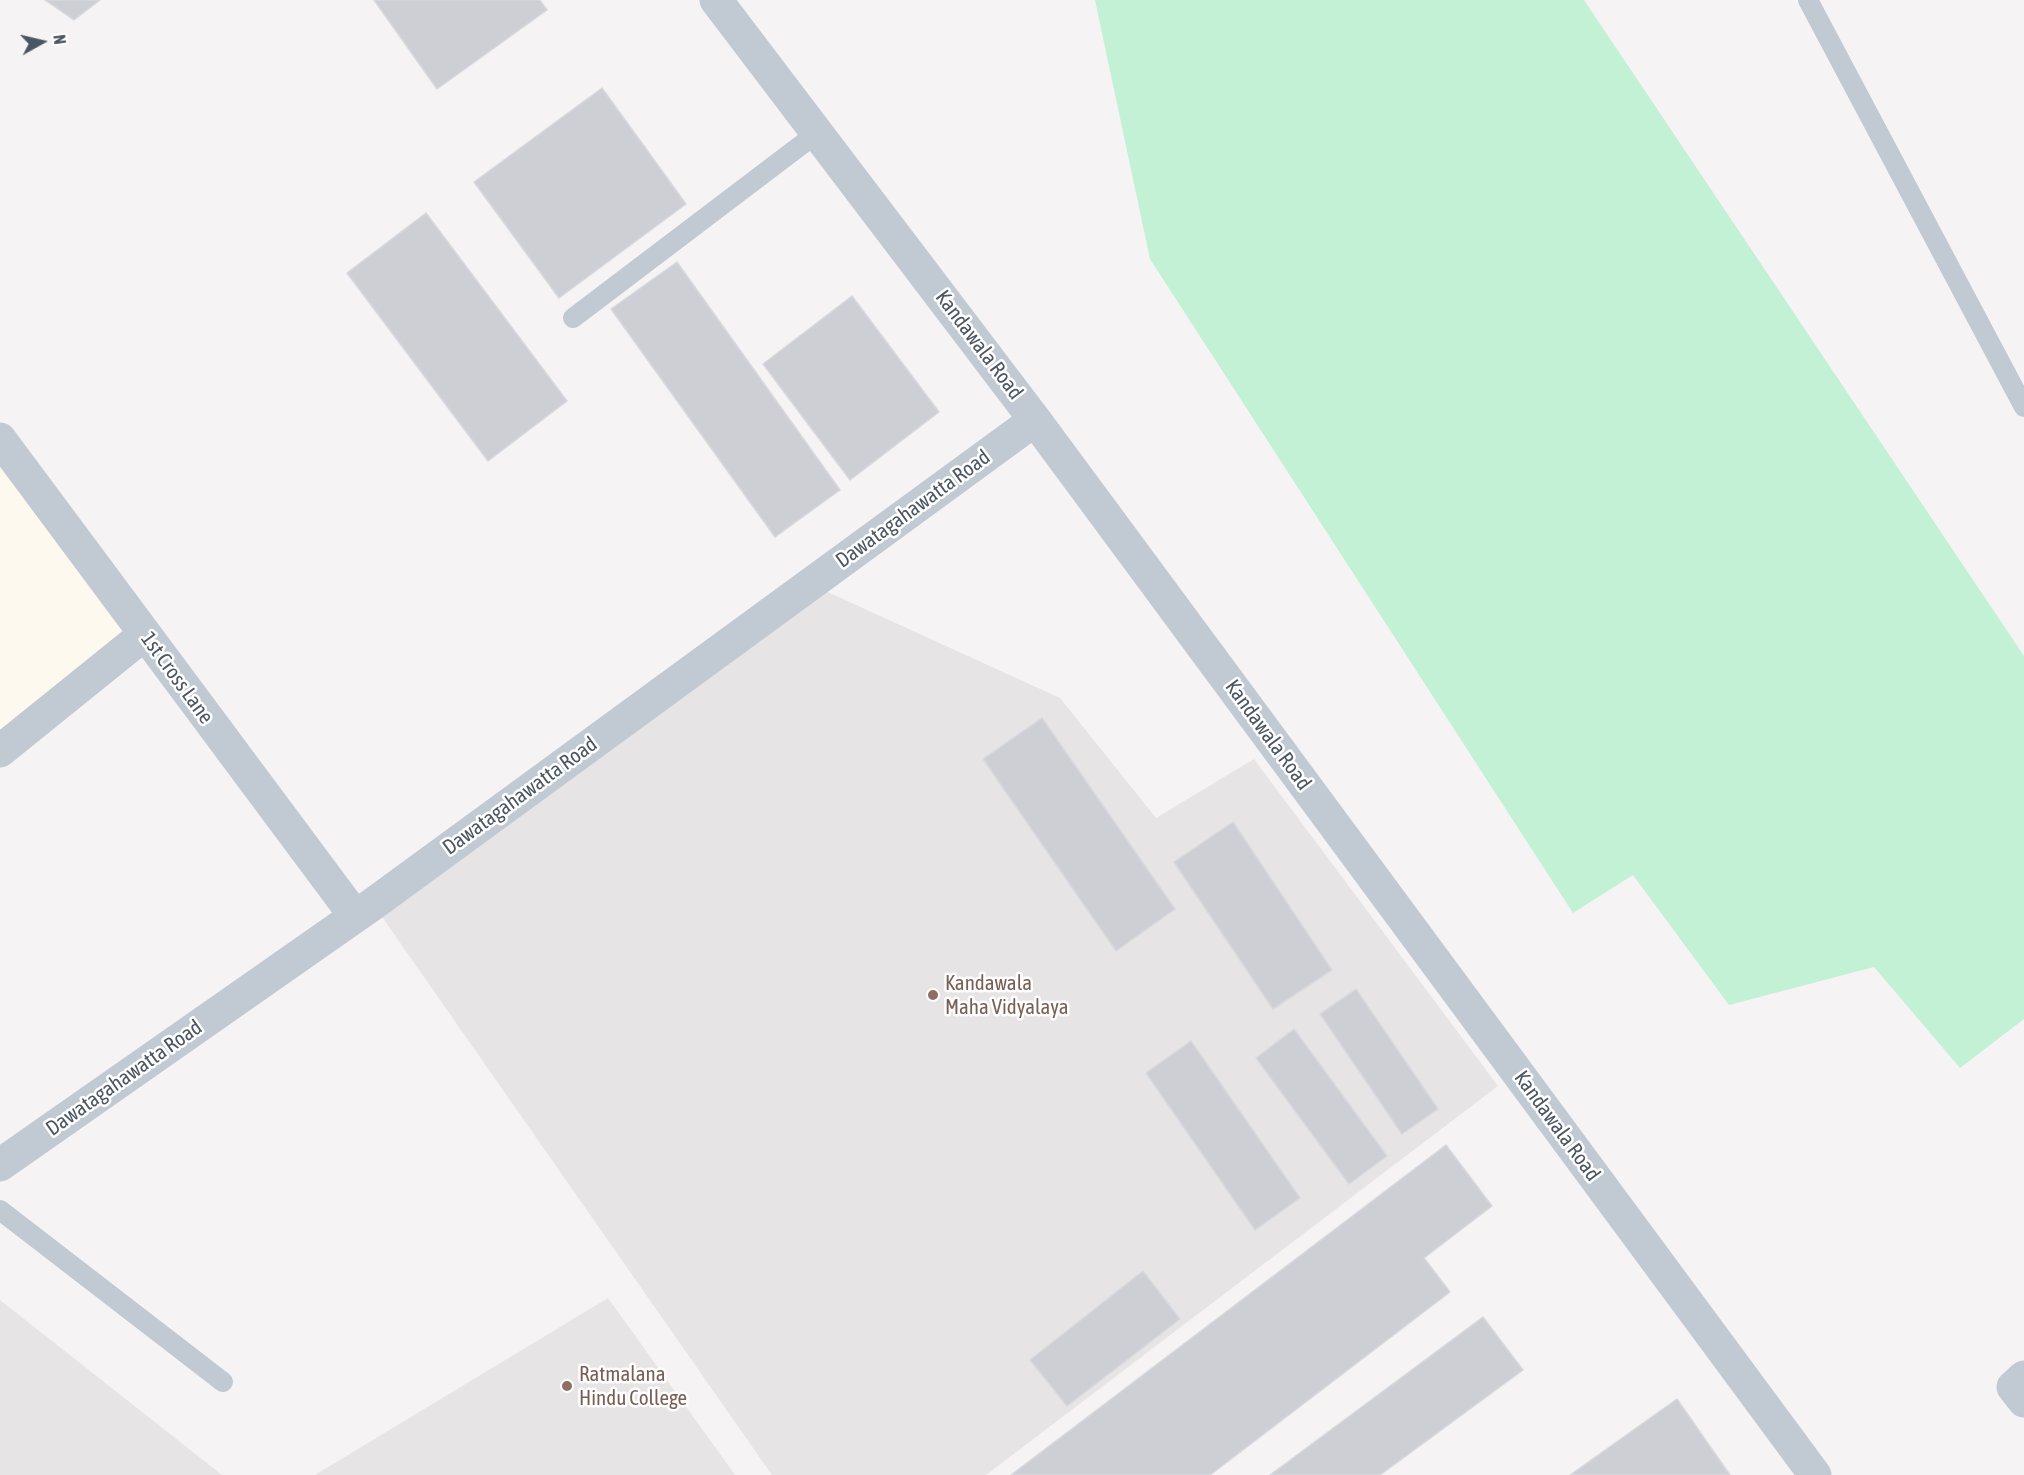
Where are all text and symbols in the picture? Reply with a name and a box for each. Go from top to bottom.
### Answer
north arrow [12,12,72,72]
text: N [50,34,69,45]
street label: Kandawala Road [930,286,1028,404]
street label: Dawatagahawatta Road [831,445,995,573]
street label: 1st Cross Lane [135,627,219,729]
street label: Kandawala Road [1220,675,1316,795]
street label: Dawatagahawatta Road [438,732,602,860]
place label: Kandawala Maha Vidyalaya [945,970,1068,1020]
marker: Kandawala Maha Vidyalaya [926,988,940,1002]
street label: Dawatagahawatta Road [41,1015,207,1141]
street label: Kandawala Road [1509,1066,1605,1186]
place label: Ratmalana Hindu College [579,1361,687,1411]
marker: Ratmalana Hindu College [560,1379,574,1393]

